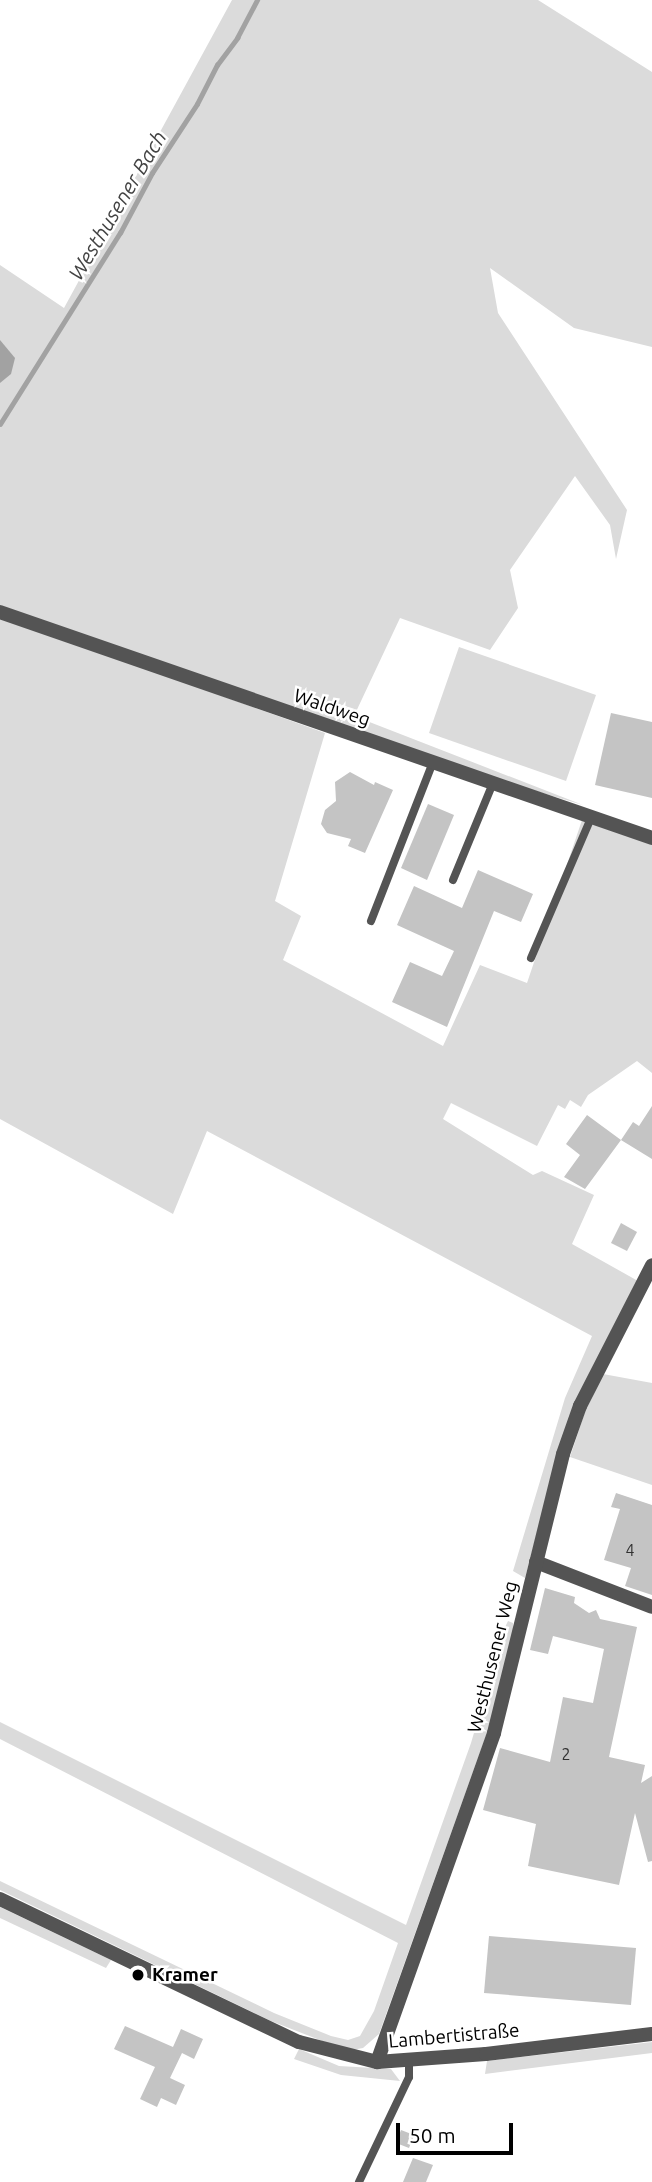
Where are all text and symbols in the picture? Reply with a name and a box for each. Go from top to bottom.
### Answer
water label: Westhusener Bach [63,126,171,284]
street label: Waldweg [291,684,373,732]
house number: 4 [625,1540,635,1560]
street label: Westhusener Weg [463,1579,523,1735]
house number: 2 [561,1744,571,1764]
place label: Kramer [152,1964,218,1986]
marker: Kramer [130,1967,146,1983]
street label: Lambertistraße [388,2019,520,2053]
scale bar [400,2108,517,2152]
text: 50 m [409,2123,456,2147]

